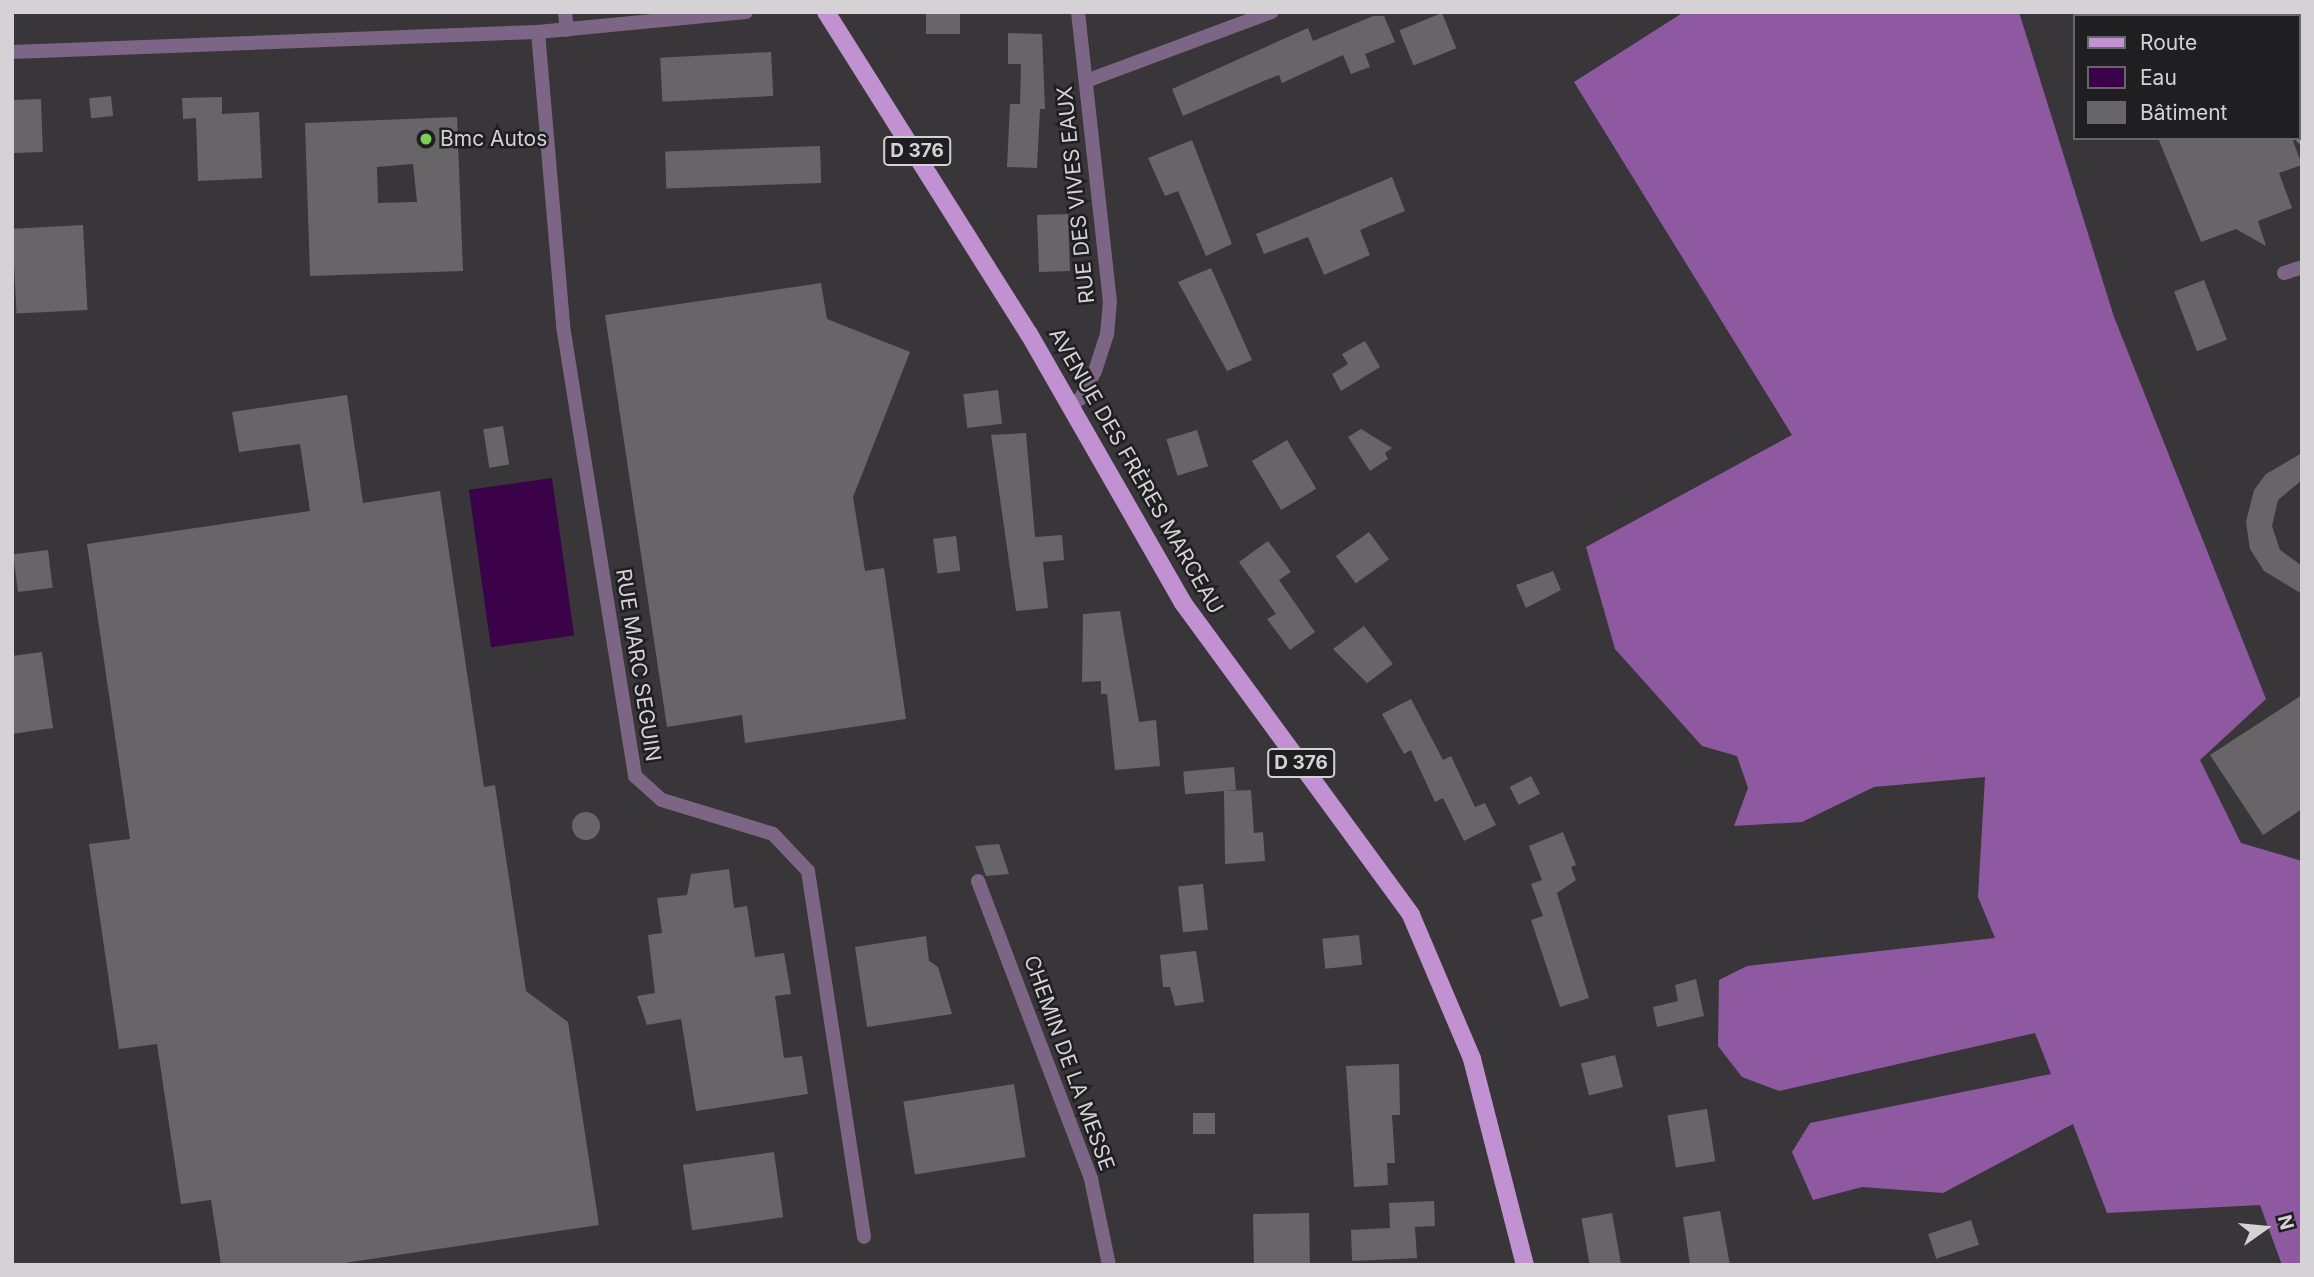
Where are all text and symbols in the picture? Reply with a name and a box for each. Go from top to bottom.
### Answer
legend [2072,14,2300,140]
text: Route [2140,30,2197,55]
text: Eau [2140,65,2177,90]
street label: RUE DES VIVES EAUX [1052,85,1100,305]
text: Bâtiment [2140,100,2227,125]
place label: Bmc Autos [440,126,547,152]
marker: Bmc Autos [418,131,434,147]
road number: D 376 [882,136,952,167]
street label: AVENUE DES FRÈRES MARCEAU [1044,324,1228,618]
street label: RUE MARC SEGUIN [610,567,666,763]
road number: D 376 [1266,748,1336,778]
street label: CHEMIN DE LA MESSE [1018,952,1120,1174]
north arrow [2230,1193,2300,1263]
text: N [2273,1212,2299,1232]

